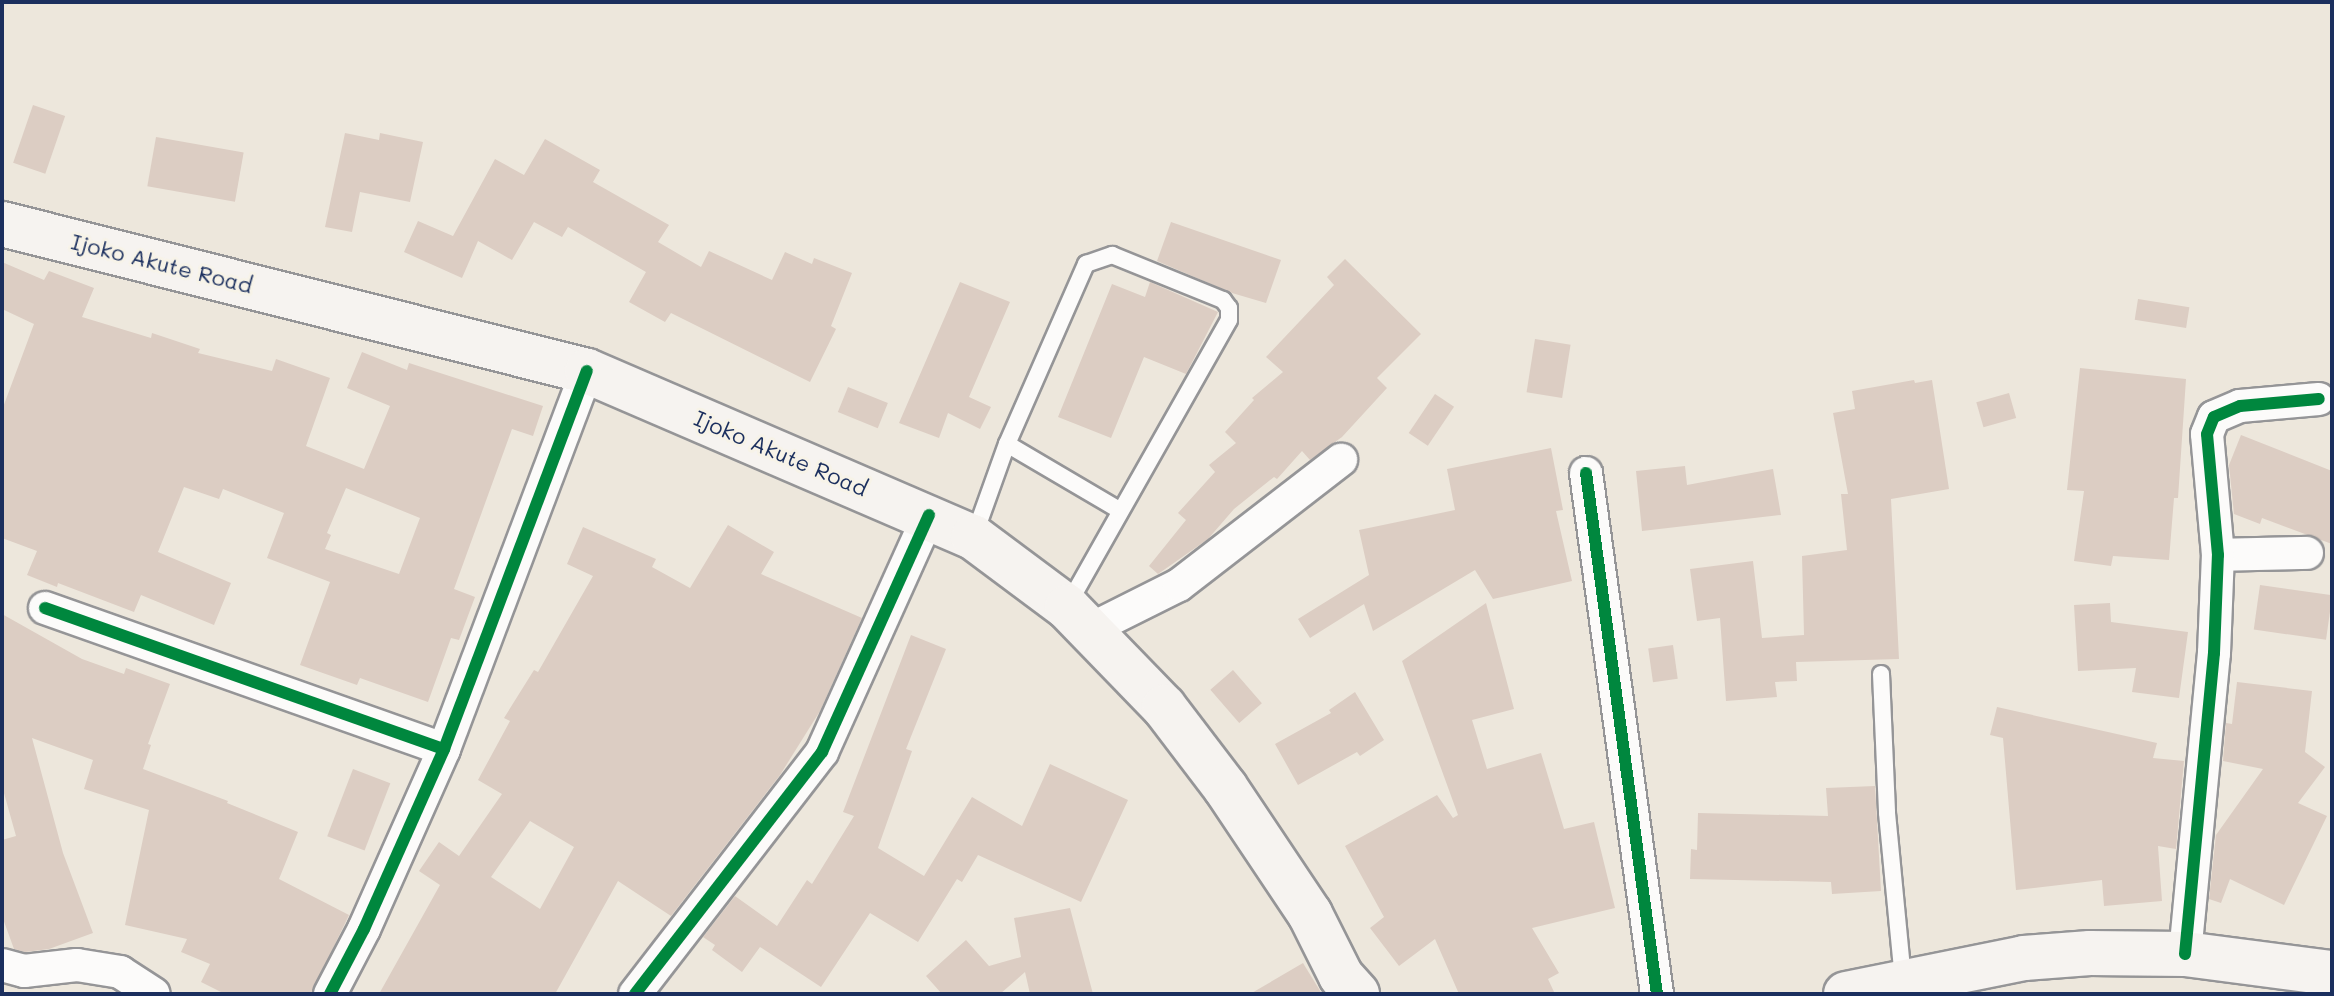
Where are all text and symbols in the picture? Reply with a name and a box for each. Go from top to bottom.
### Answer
street label: Ijoko Akute Road [69,228,255,298]
street label: Ijoko Akute Road [690,405,872,501]

